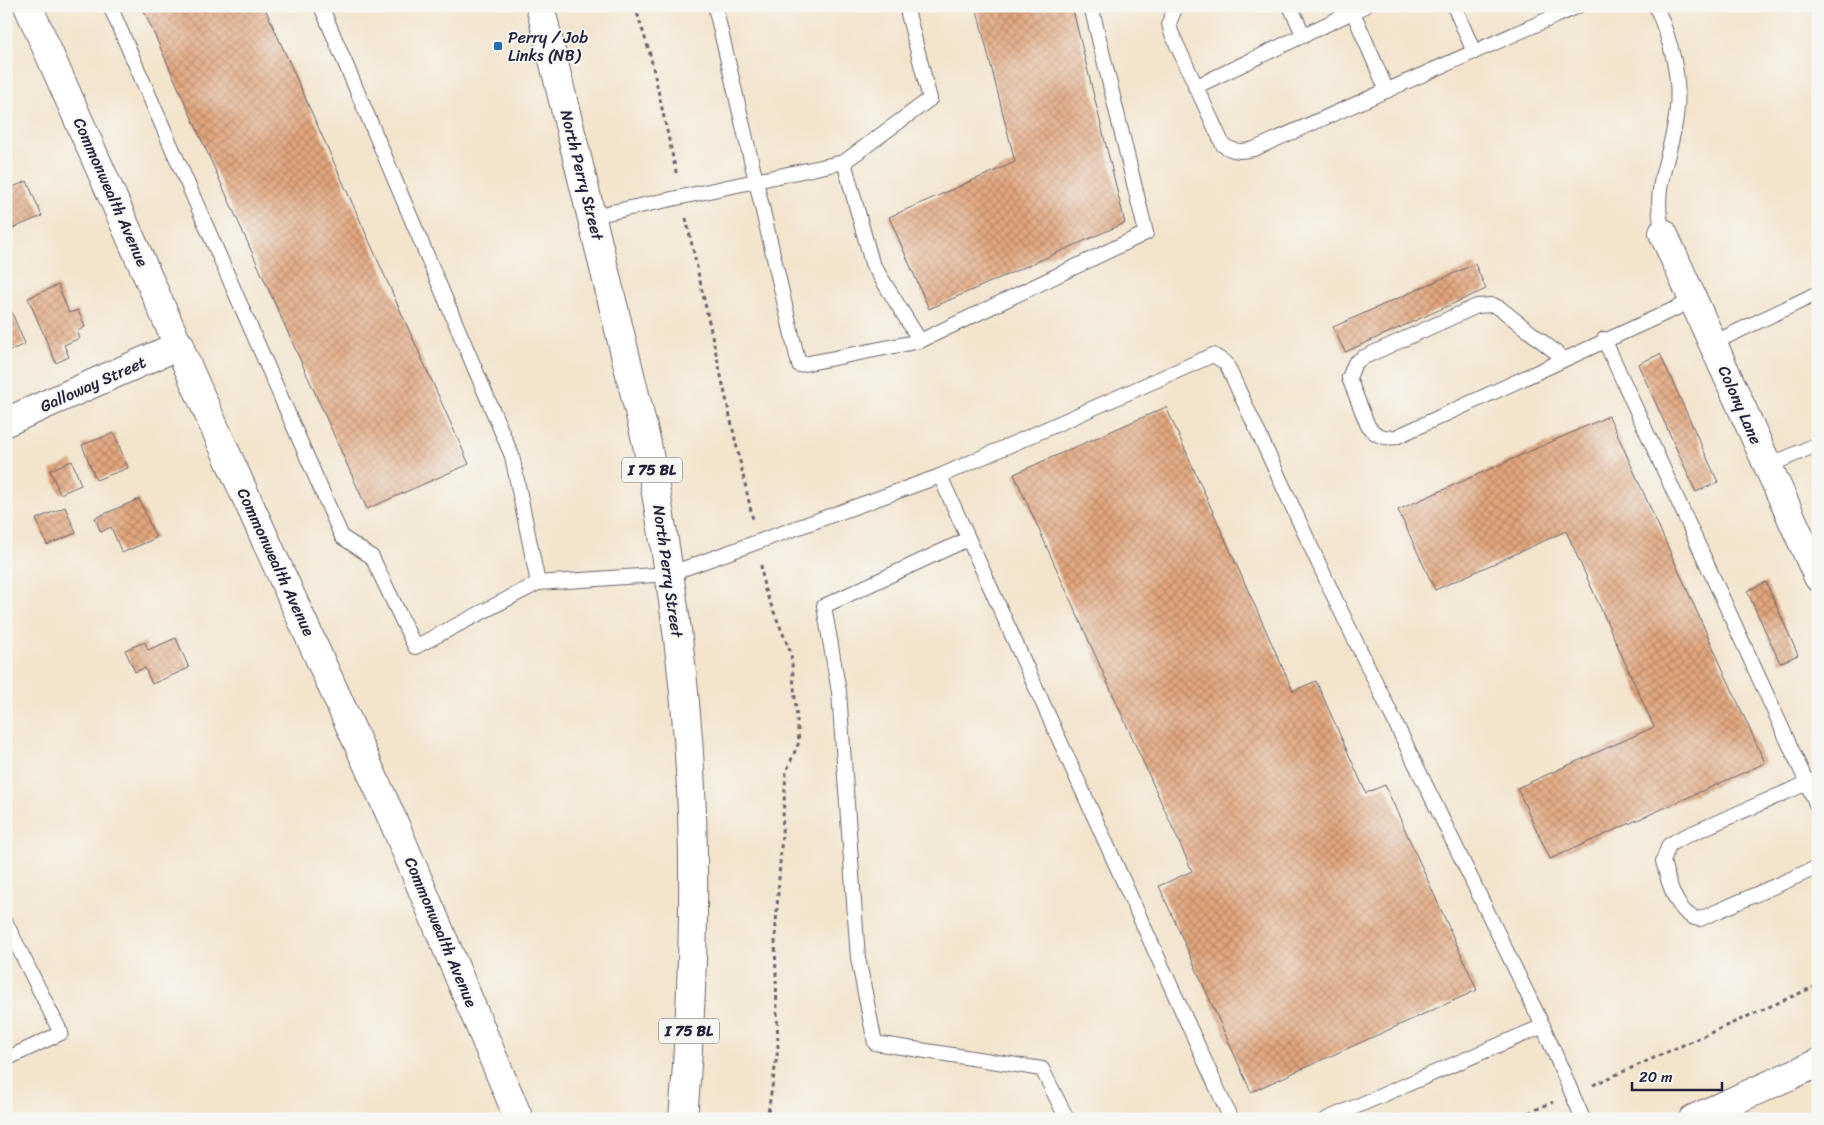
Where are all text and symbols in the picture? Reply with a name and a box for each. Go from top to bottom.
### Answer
place label: Perry / Job Links (NB) [508,23,588,70]
marker: Perry / Job Links (NB) [492,40,504,52]
street label: North Perry Street [552,107,612,244]
street label: Commonwealth Avenue [65,113,157,272]
street label: Galloway Street [35,348,151,420]
street label: Colony Lane [1710,361,1770,449]
road number: I 75 BL [622,458,682,482]
street label: Commonwealth Avenue [229,483,323,641]
street label: North Perry Street [644,503,692,640]
street label: Commonwealth Avenue [396,852,486,1012]
road number: I 75 BL [659,1018,719,1044]
scale bar [1632,1060,1722,1092]
text: 20 m [1639,1064,1673,1090]

